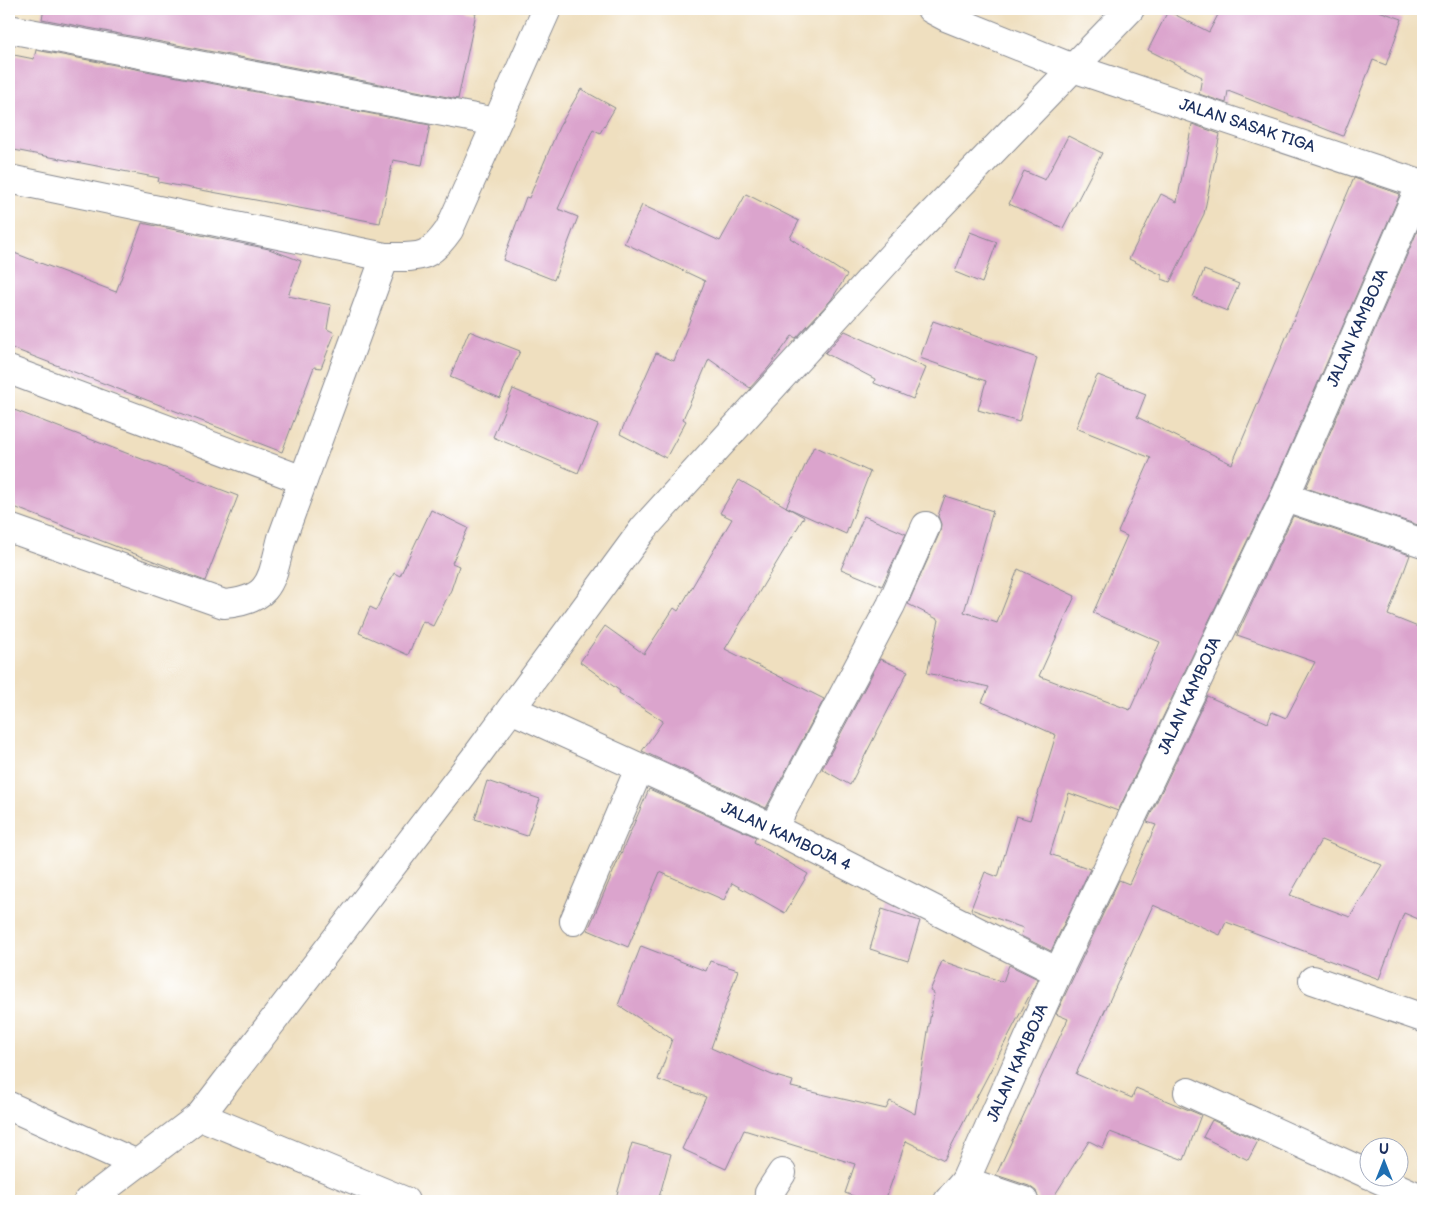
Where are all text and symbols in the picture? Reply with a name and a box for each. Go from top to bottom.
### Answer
street label: JALAN SASAK TIGA [1177,95,1317,157]
street label: JALAN KAMBOJA [1323,266,1393,390]
street label: JALAN KAMBOJA [1155,634,1226,758]
street label: JALAN KAMBOJA 4 [718,799,854,876]
street label: JALAN KAMBOJA [983,1001,1053,1125]
north arrow [1360,1138,1410,1188]
text: U [1379,1141,1389,1158]

